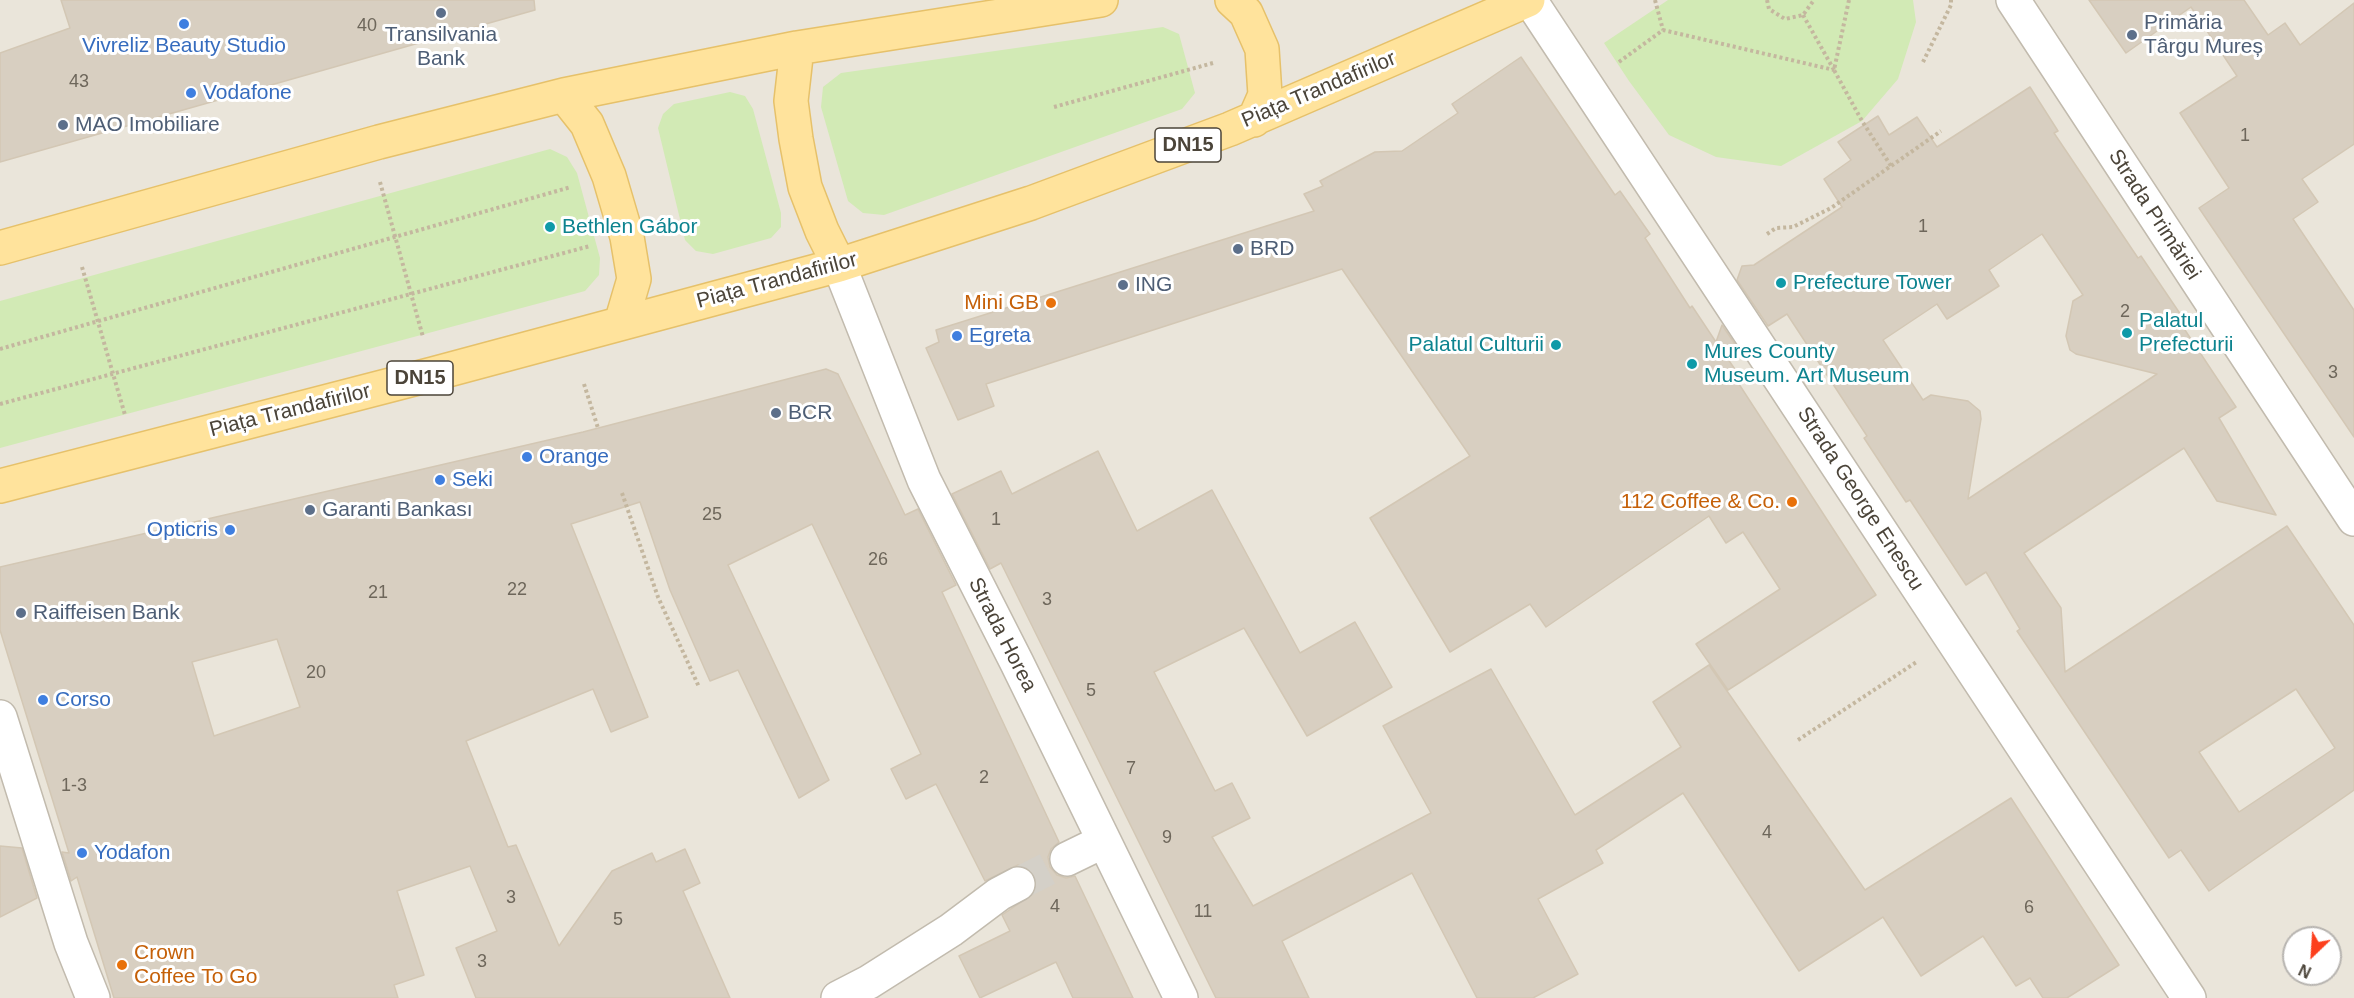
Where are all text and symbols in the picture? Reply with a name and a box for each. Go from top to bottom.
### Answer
marker: Transilvania Bank [434,6,448,20]
place label: Primăria Târgu Mureș [2144,10,2263,60]
house number: 40 [357,15,377,37]
marker: Vivreliz Beauty Studio [177,17,191,31]
place label: Transilvania Bank [385,22,497,72]
marker: Primăria Târgu Mureș [2125,28,2139,42]
place label: Vivreliz Beauty Studio [82,33,286,59]
street label: Piața Trandafirilor [1238,46,1400,134]
house number: 43 [69,71,89,93]
place label: Vodafone [203,80,292,106]
marker: Vodafone [184,86,198,100]
place label: MAO Imobiliare [75,112,220,138]
marker: MAO Imobiliare [56,118,70,132]
house number: 1 [2240,125,2250,147]
road number: DN15 [1155,128,1221,162]
street label: Strada Primăriei [2102,145,2206,285]
place label: Bethlen Gábor [562,214,697,240]
house number: 1 [1918,216,1928,238]
marker: Bethlen Gábor [543,220,557,234]
place label: BRD [1250,236,1294,262]
marker: BRD [1231,242,1245,256]
street label: Piața Trandafirilor [694,247,860,315]
place label: Prefecture Tower [1793,270,1952,296]
place label: ING [1135,272,1172,298]
marker: Prefecture Tower [1774,276,1788,290]
marker: ING [1116,278,1130,292]
place label: Mini GB [964,290,1039,316]
marker: Mini GB [1044,296,1058,310]
house number: 2 [2120,301,2130,323]
place label: Palatul Prefecturii [2139,308,2234,358]
place label: Egreta [969,323,1031,349]
marker: Palatul Prefecturii [2120,326,2134,340]
marker: Egreta [950,329,964,343]
place label: Palatul Culturii [1409,332,1544,358]
marker: Palatul Culturii [1549,338,1563,352]
place label: Mures County Museum. Art Museum [1704,339,1909,389]
marker: Mures County Museum. Art Museum [1685,357,1699,371]
road number: DN15 [387,361,453,395]
house number: 3 [2328,362,2338,384]
street label: Piața Trandafirilor [207,379,373,443]
place label: BCR [788,400,832,426]
street label: Strada George Enescu [1791,403,1929,595]
marker: BCR [769,406,783,420]
place label: Orange [539,444,609,470]
marker: Orange [520,450,534,464]
place label: Seki [452,467,493,493]
marker: Seki [433,473,447,487]
place label: 112 Coffee & Co. [1621,489,1780,515]
marker: 112 Coffee & Co. [1785,495,1799,509]
place label: Garanti Bankası [322,497,473,523]
marker: Garanti Bankası [303,503,317,517]
house number: 25 [702,504,722,526]
house number: 1 [991,509,1001,531]
place label: Opticris [147,517,218,543]
marker: Opticris [223,523,237,537]
house number: 26 [868,549,888,571]
street label: Strada Horea [962,574,1042,696]
house number: 22 [507,579,527,601]
house number: 21 [368,582,388,604]
house number: 3 [1042,589,1052,611]
place label: Raiffeisen Bank [33,600,180,626]
marker: Raiffeisen Bank [14,606,28,620]
house number: 20 [306,662,326,684]
house number: 5 [1086,680,1096,702]
place label: Corso [55,687,111,713]
marker: Corso [36,693,50,707]
house number: 7 [1126,758,1136,780]
house number: 2 [979,767,989,789]
house number: 1-3 [61,775,87,797]
house number: 4 [1762,822,1772,844]
house number: 9 [1162,827,1172,849]
place label: Yodafon [94,840,170,866]
marker: Yodafon [75,846,89,860]
house number: 3 [506,887,516,909]
house number: 4 [1050,896,1060,918]
house number: 6 [2024,897,2034,919]
house number: 11 [1194,901,1212,923]
house number: 5 [613,909,623,931]
north arrow [2282,926,2342,986]
place label: Crown Coffee To Go [134,940,257,990]
house number: 3 [477,951,487,973]
marker: Crown Coffee To Go [115,958,129,972]
text: N [2296,961,2314,981]

